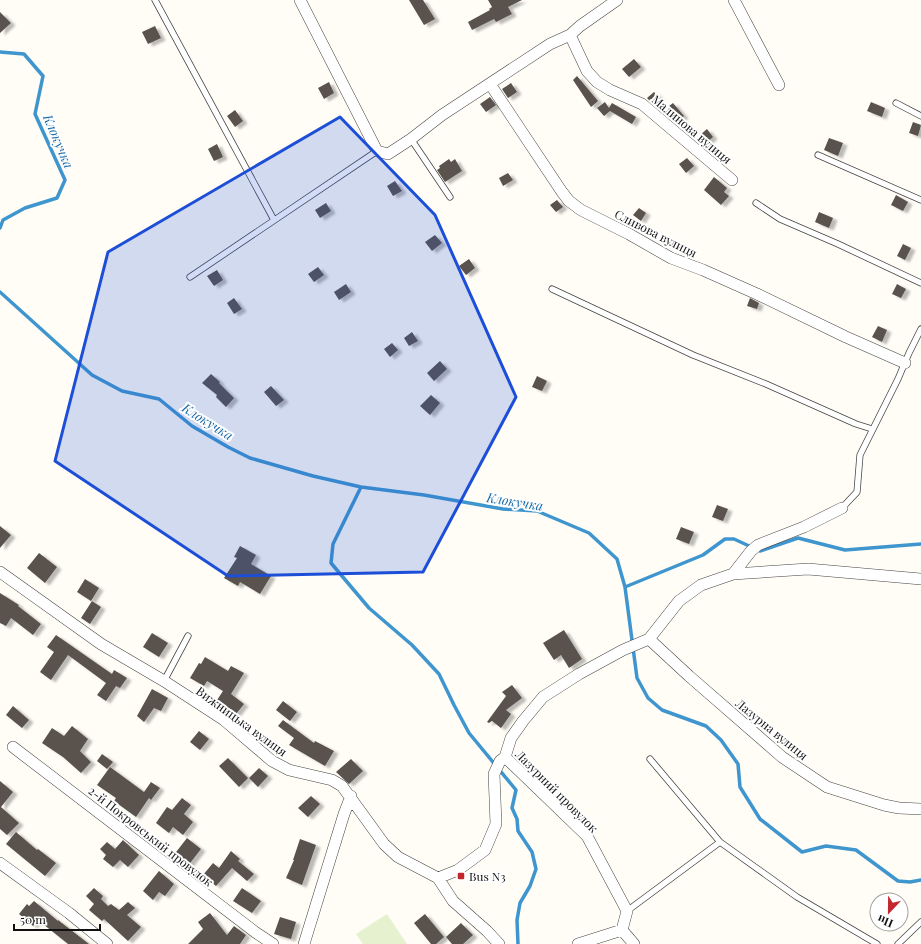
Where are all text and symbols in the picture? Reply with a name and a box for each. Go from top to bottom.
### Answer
street label: Малинова вулиця [649,91,736,167]
water label: Клокучка [40,110,78,171]
street label: Сливова вулиця [612,205,700,261]
water label: Клокучка [178,398,237,443]
water label: Клокучка [484,488,545,514]
street label: Вижницька вулиця [193,683,291,760]
street label: Лазурна вулиця [732,694,812,763]
street label: Лазурний провулок [512,746,602,836]
street label: 2-й Покровський провулок [85,782,217,890]
place label: Bus N3 [469,868,506,884]
marker: Bus N3 [456,871,466,881]
north arrow [869,892,909,932]
scale bar [14,906,100,932]
text: 50 m [20,911,46,927]
text: Пн [875,912,895,932]

